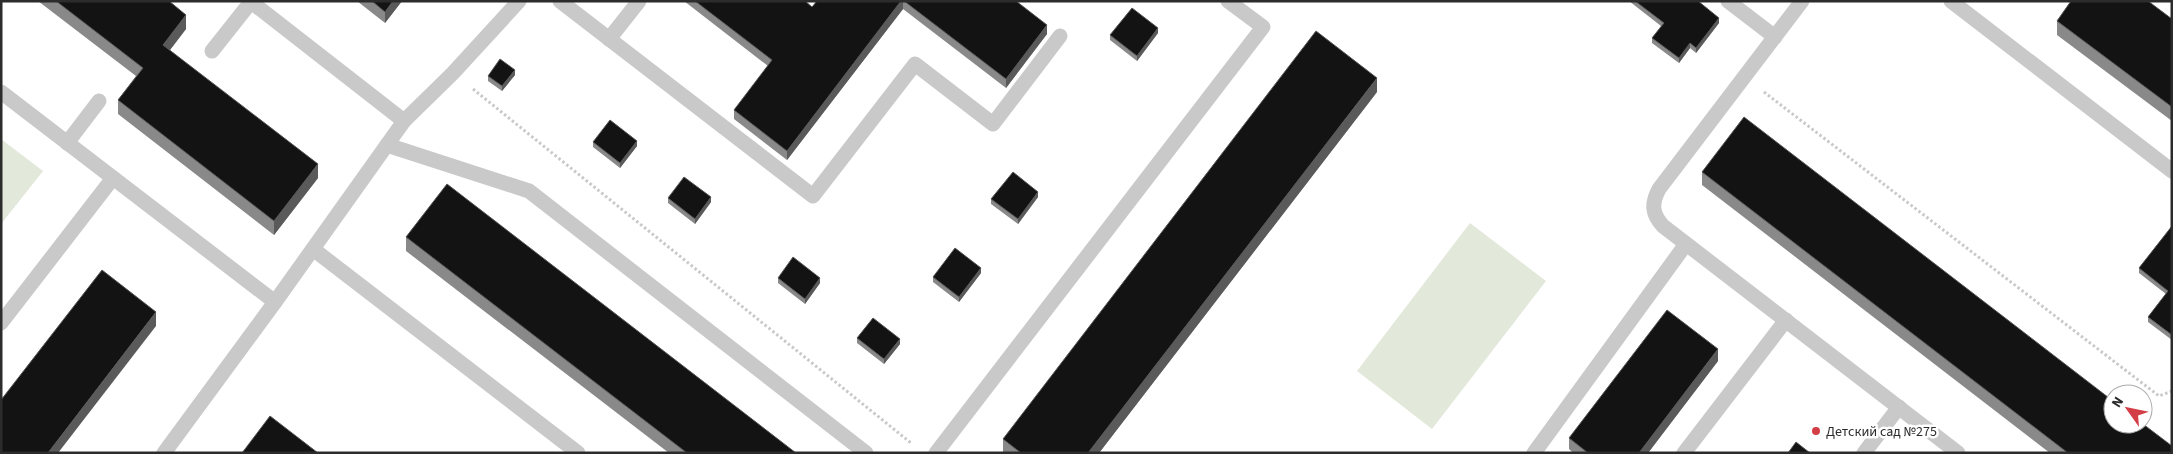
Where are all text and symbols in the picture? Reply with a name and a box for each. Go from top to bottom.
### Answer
north arrow [2103,384,2153,434]
text: N [2107,393,2129,412]
place label: Детский сад №275 [1826,422,1937,442]
marker: Детский сад №275 [1810,425,1822,437]

